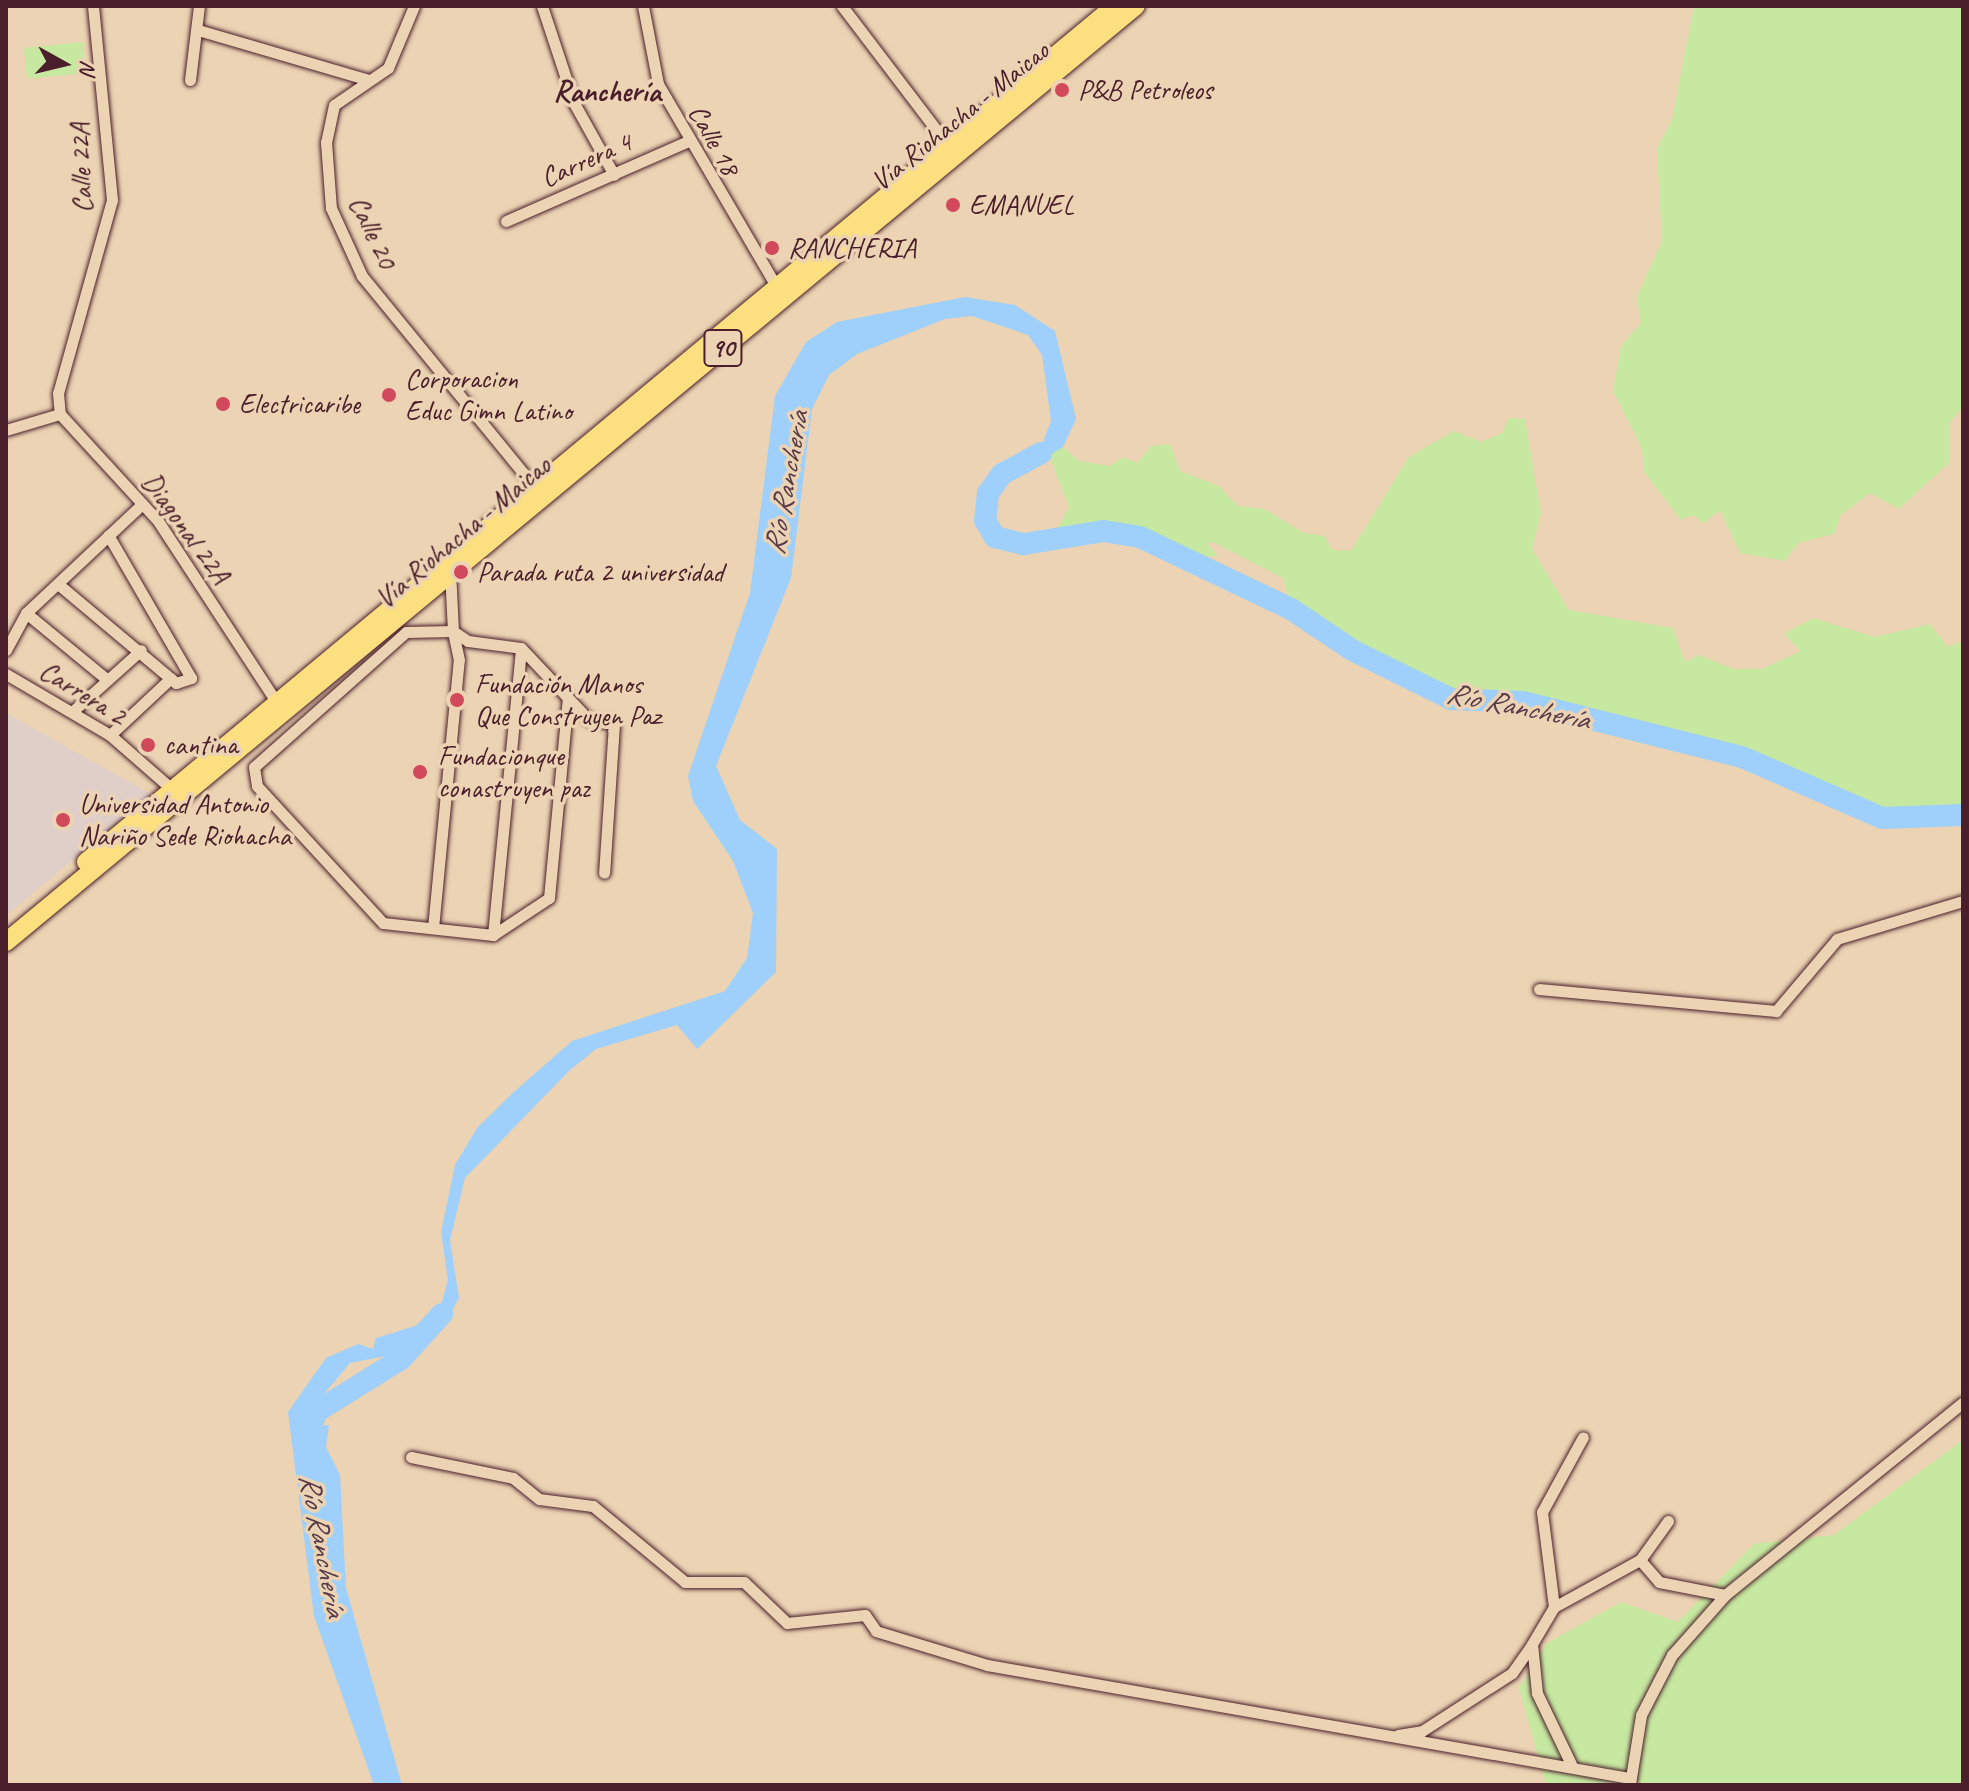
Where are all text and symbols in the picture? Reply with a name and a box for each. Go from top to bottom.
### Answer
north arrow [24,24,104,104]
street label: Vía Riohacha - Maicao [864,34,1056,198]
text: N [73,59,103,76]
district label: Ranchería [553,73,661,109]
place label: P&B Petroleos [1078,73,1212,107]
marker: P&B Petroleos [1053,81,1071,99]
street label: Calle 18 [681,99,747,181]
street label: Calle 22A [63,122,99,214]
street label: Carrera 4 [535,125,637,195]
place label: EMANUEL [969,188,1074,222]
street label: Calle 20 [342,190,404,274]
marker: EMANUEL [944,196,962,214]
place label: RANCHERIA [788,231,916,265]
marker: RANCHERIA [763,239,781,257]
road number: 90 [703,326,743,370]
place label: Corporacion Educ Gimn Latino [405,362,573,428]
marker: Corporacion Educ Gimn Latino [380,386,398,404]
place label: Electricaribe [239,387,360,421]
marker: Electricaribe [214,395,232,413]
water label: Río Ranchería [756,408,816,558]
street label: Vía Riohacha - Maicao [368,449,558,615]
street label: Diagonal 22A [135,466,237,590]
place label: Parada ruta 2 universidad [477,555,723,589]
marker: Parada ruta 2 universidad [452,563,470,581]
street label: Carrera 2 [34,653,132,733]
place label: Fundación Manos Que Construyen Paz [475,667,661,733]
water label: Río Ranchería [1443,674,1593,738]
marker: Fundación Manos Que Construyen Paz [446,689,468,711]
place label: cantina [164,728,237,762]
marker: cantina [139,736,157,754]
place label: Fundacionque conastruyen paz [438,739,591,805]
marker: Fundacionque conastruyen paz [409,761,431,783]
place label: Universidad Antonio Nariño Sede Riohacha [79,787,291,853]
marker: Universidad Antonio Nariño Sede Riohacha [54,811,72,829]
water label: Río Ranchería [291,1470,355,1620]

